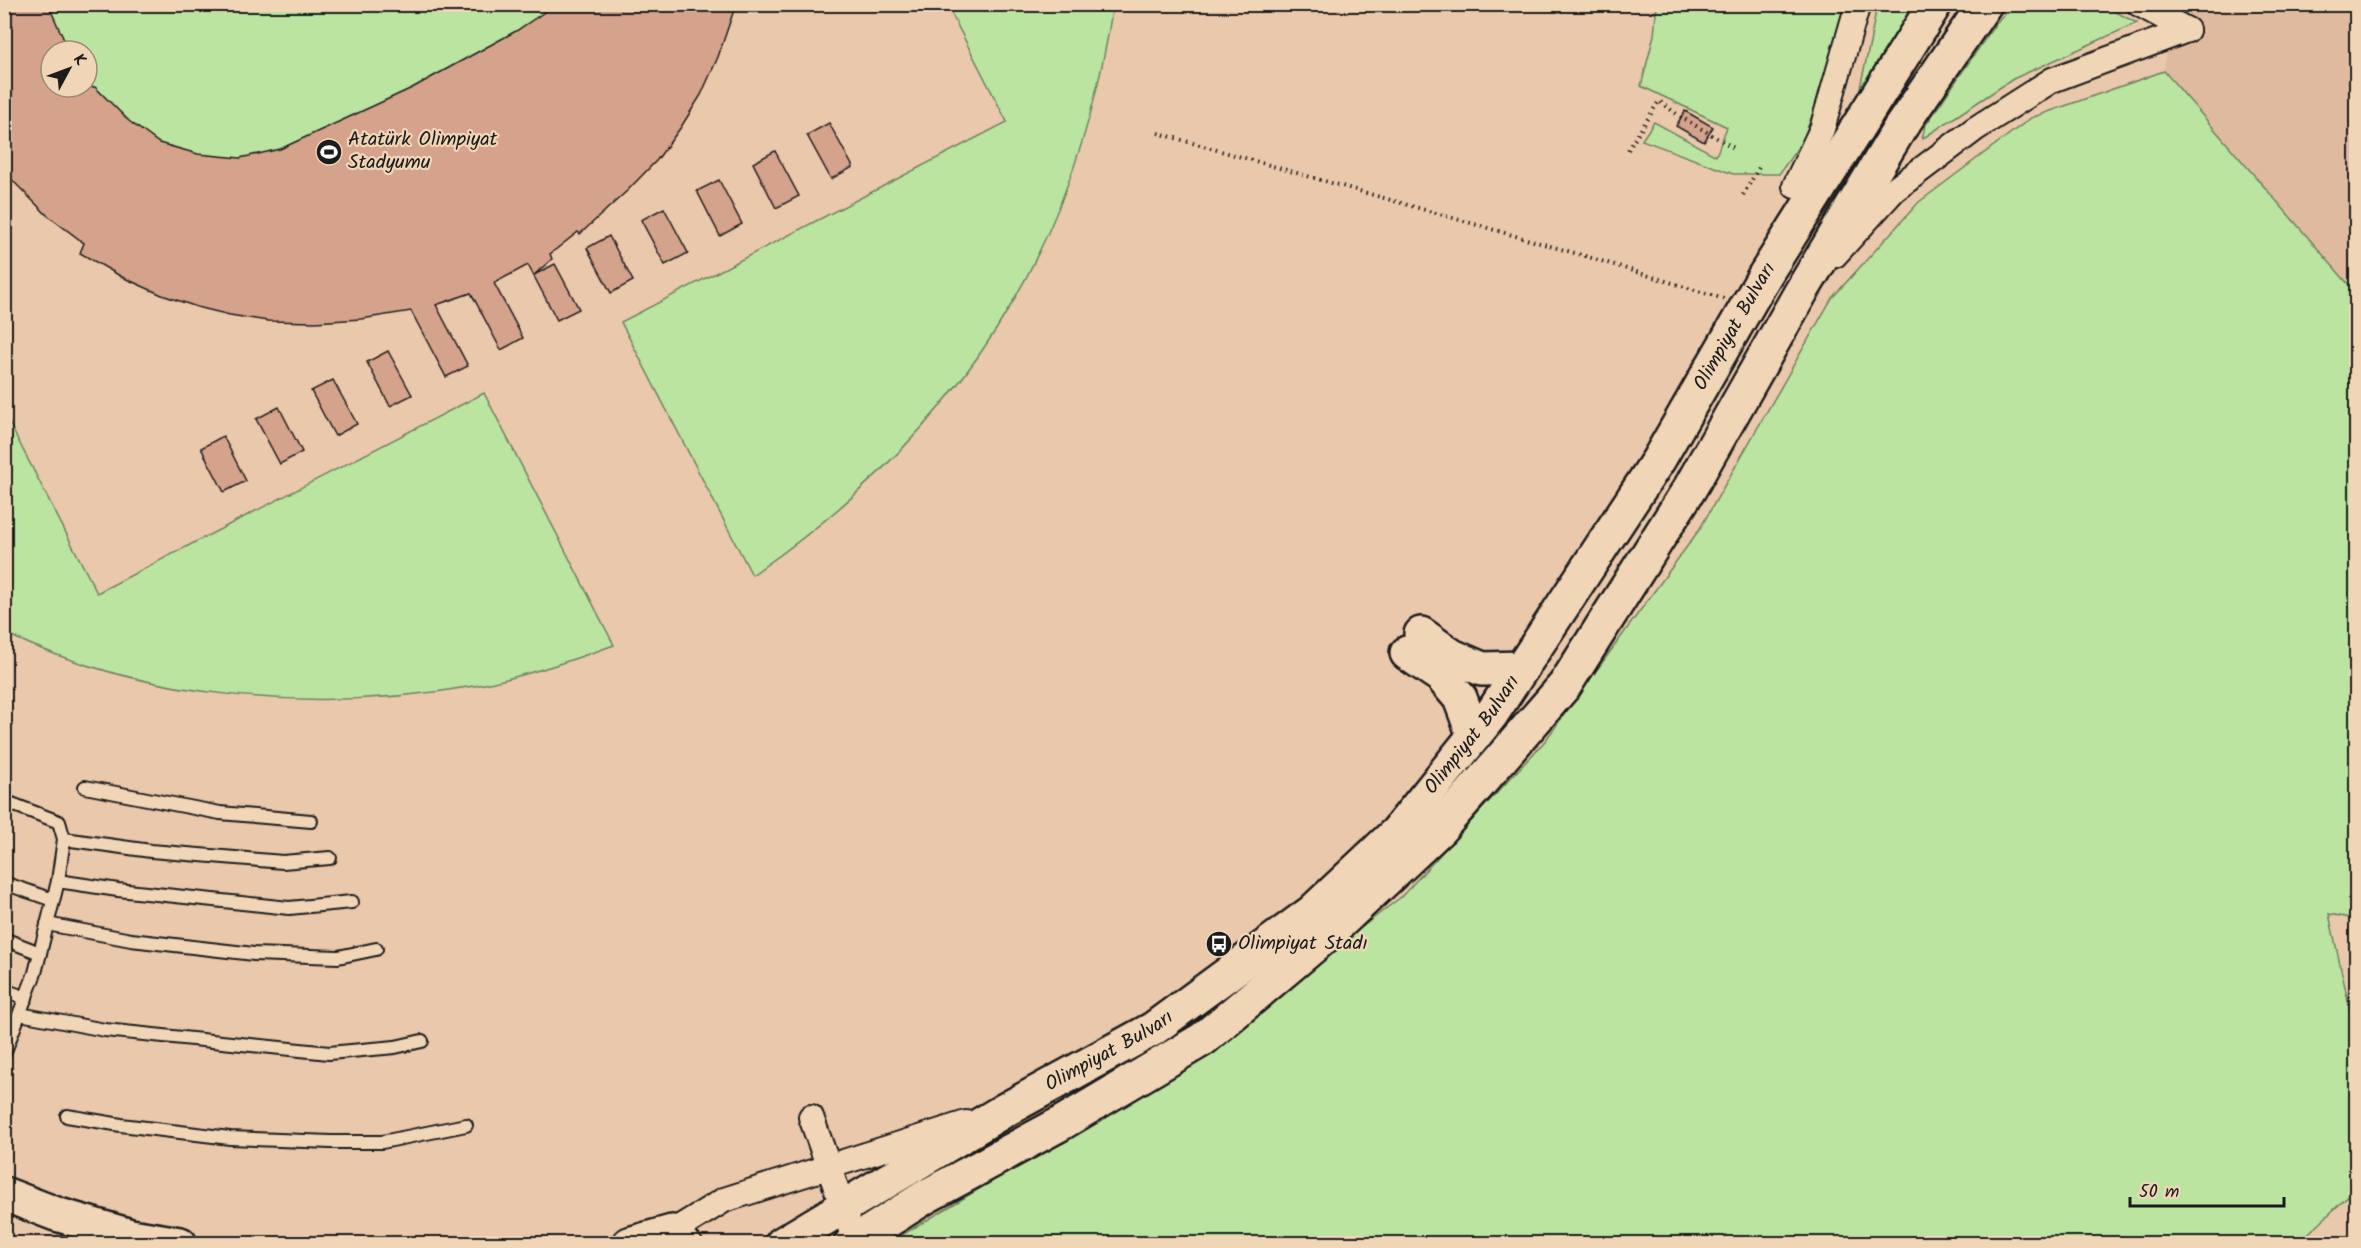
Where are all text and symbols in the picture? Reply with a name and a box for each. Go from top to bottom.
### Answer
north arrow [39,39,99,99]
text: K [67,48,92,72]
place label: Atatürk Olimpiyat Stadyumu [348,124,498,179]
sports icon: Atatürk Olimpiyat Stadyumu [314,137,344,167]
street label: Olimpiyat Bulvarı [1685,256,1785,397]
street label: Olimpiyat Bulvarı [1417,669,1529,802]
place label: Olimpiyat Stadı [1238,928,1368,960]
bus stop icon: Olimpiyat Stadı [1204,929,1234,959]
street label: Olimpiyat Bulvarı [1039,1002,1181,1101]
scale bar [2130,1170,2284,1208]
text: 50 m [2139,1178,2179,1207]

